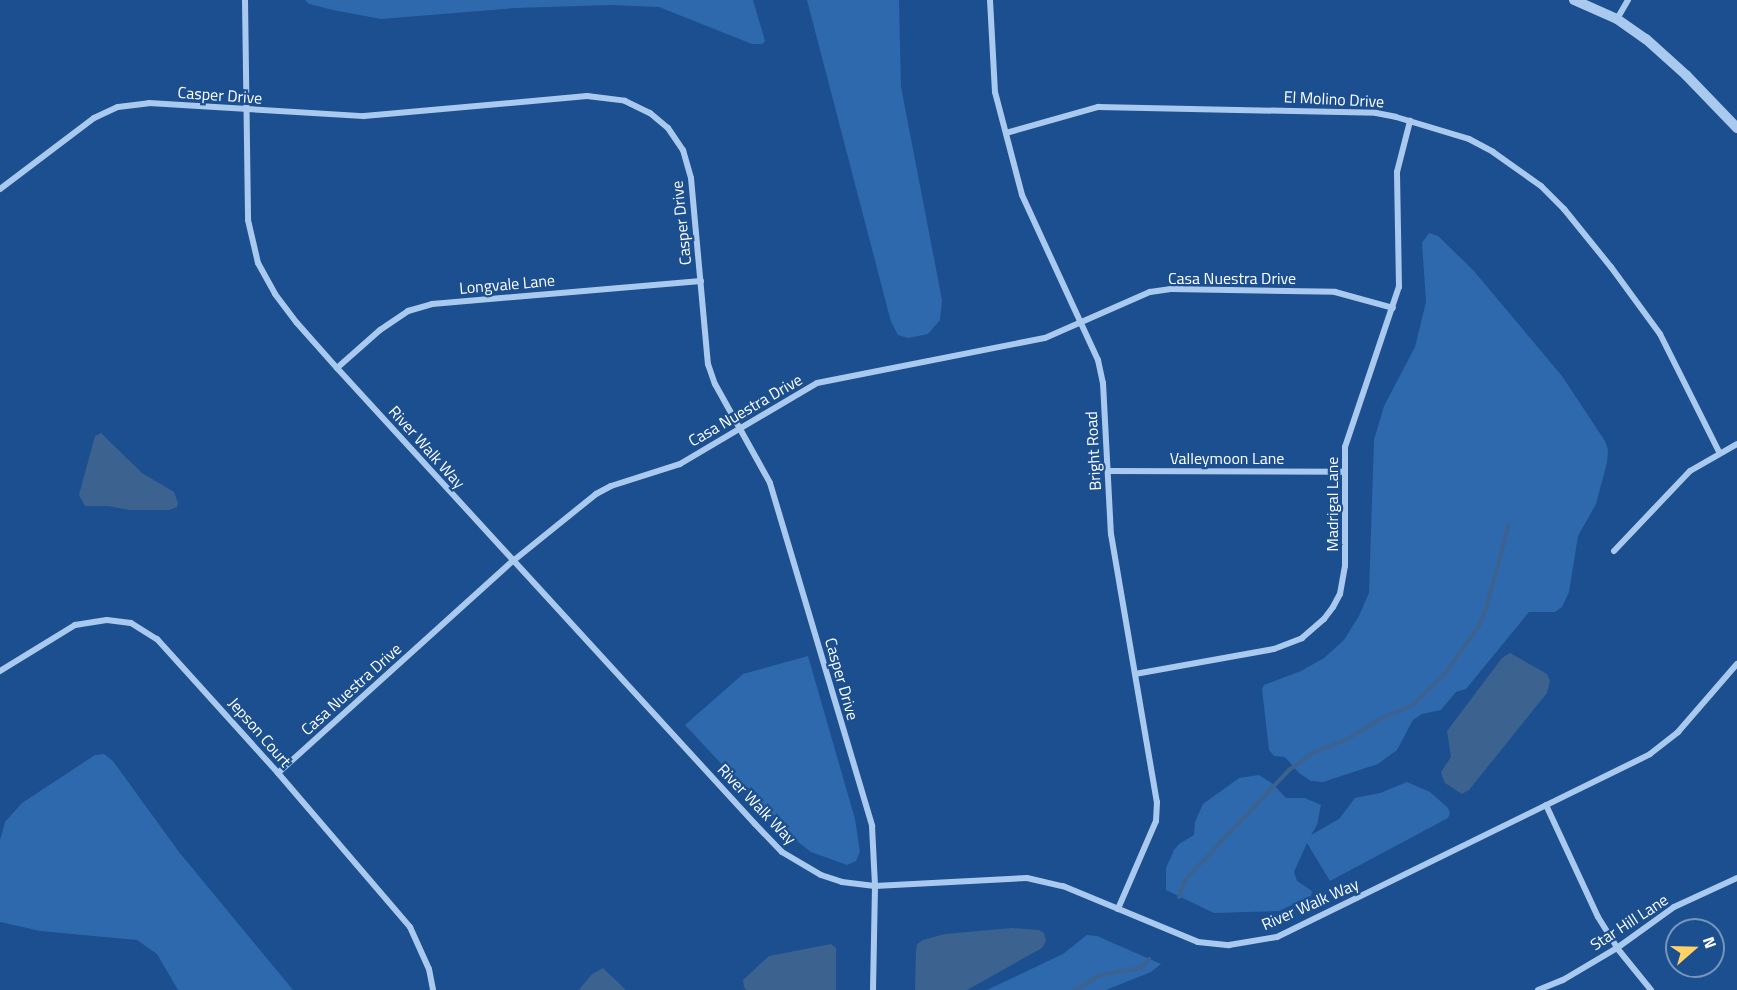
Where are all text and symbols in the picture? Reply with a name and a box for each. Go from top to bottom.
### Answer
street label: Casper Drive [177,82,263,108]
street label: El Molino Drive [1283,87,1385,111]
street label: Casper Drive [667,180,695,266]
street label: Casa Nuestra Drive [1168,268,1296,288]
street label: Longvale Lane [458,270,556,298]
street label: Casa Nuestra Drive [685,370,805,450]
street label: River Walk Way [385,402,469,492]
street label: Bright Road [1081,411,1105,491]
street label: Valleymoon Lane [1170,448,1284,468]
street label: Madrigal Lane [1322,457,1342,551]
street label: Casper Drive [821,636,863,722]
street label: Casa Nuestra Drive [297,639,405,739]
street label: Jepson Court [225,693,295,771]
street label: River Walk Way [714,760,800,848]
street label: River Walk Way [1258,874,1362,934]
street label: Star Hill Lane [1587,890,1671,954]
north arrow [1665,918,1725,978]
text: N [1697,933,1723,952]

